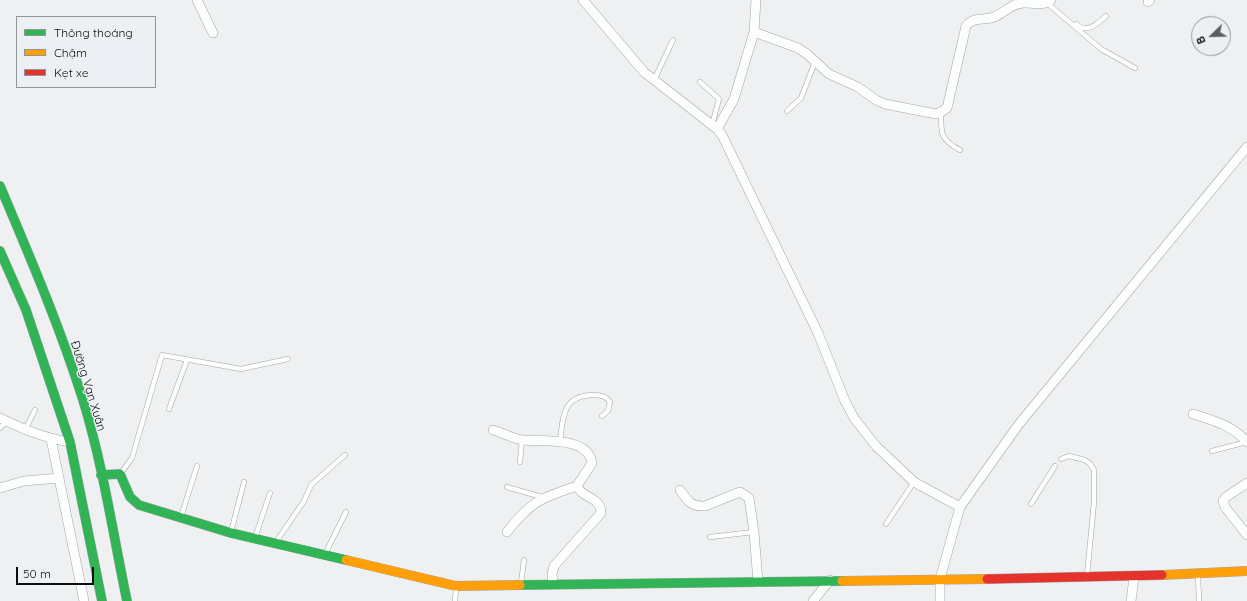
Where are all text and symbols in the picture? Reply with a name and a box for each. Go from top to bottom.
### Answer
legend [16,16,156,88]
north arrow [1191,16,1231,56]
text: Thông thoáng [54,25,133,40]
text: B [1193,34,1209,46]
text: Chậm [54,45,87,60]
text: Kẹt xe [54,65,88,80]
street label: Đường Vạn Xuân [67,339,109,433]
scale bar [18,559,96,585]
text: 50 m [23,566,51,581]

